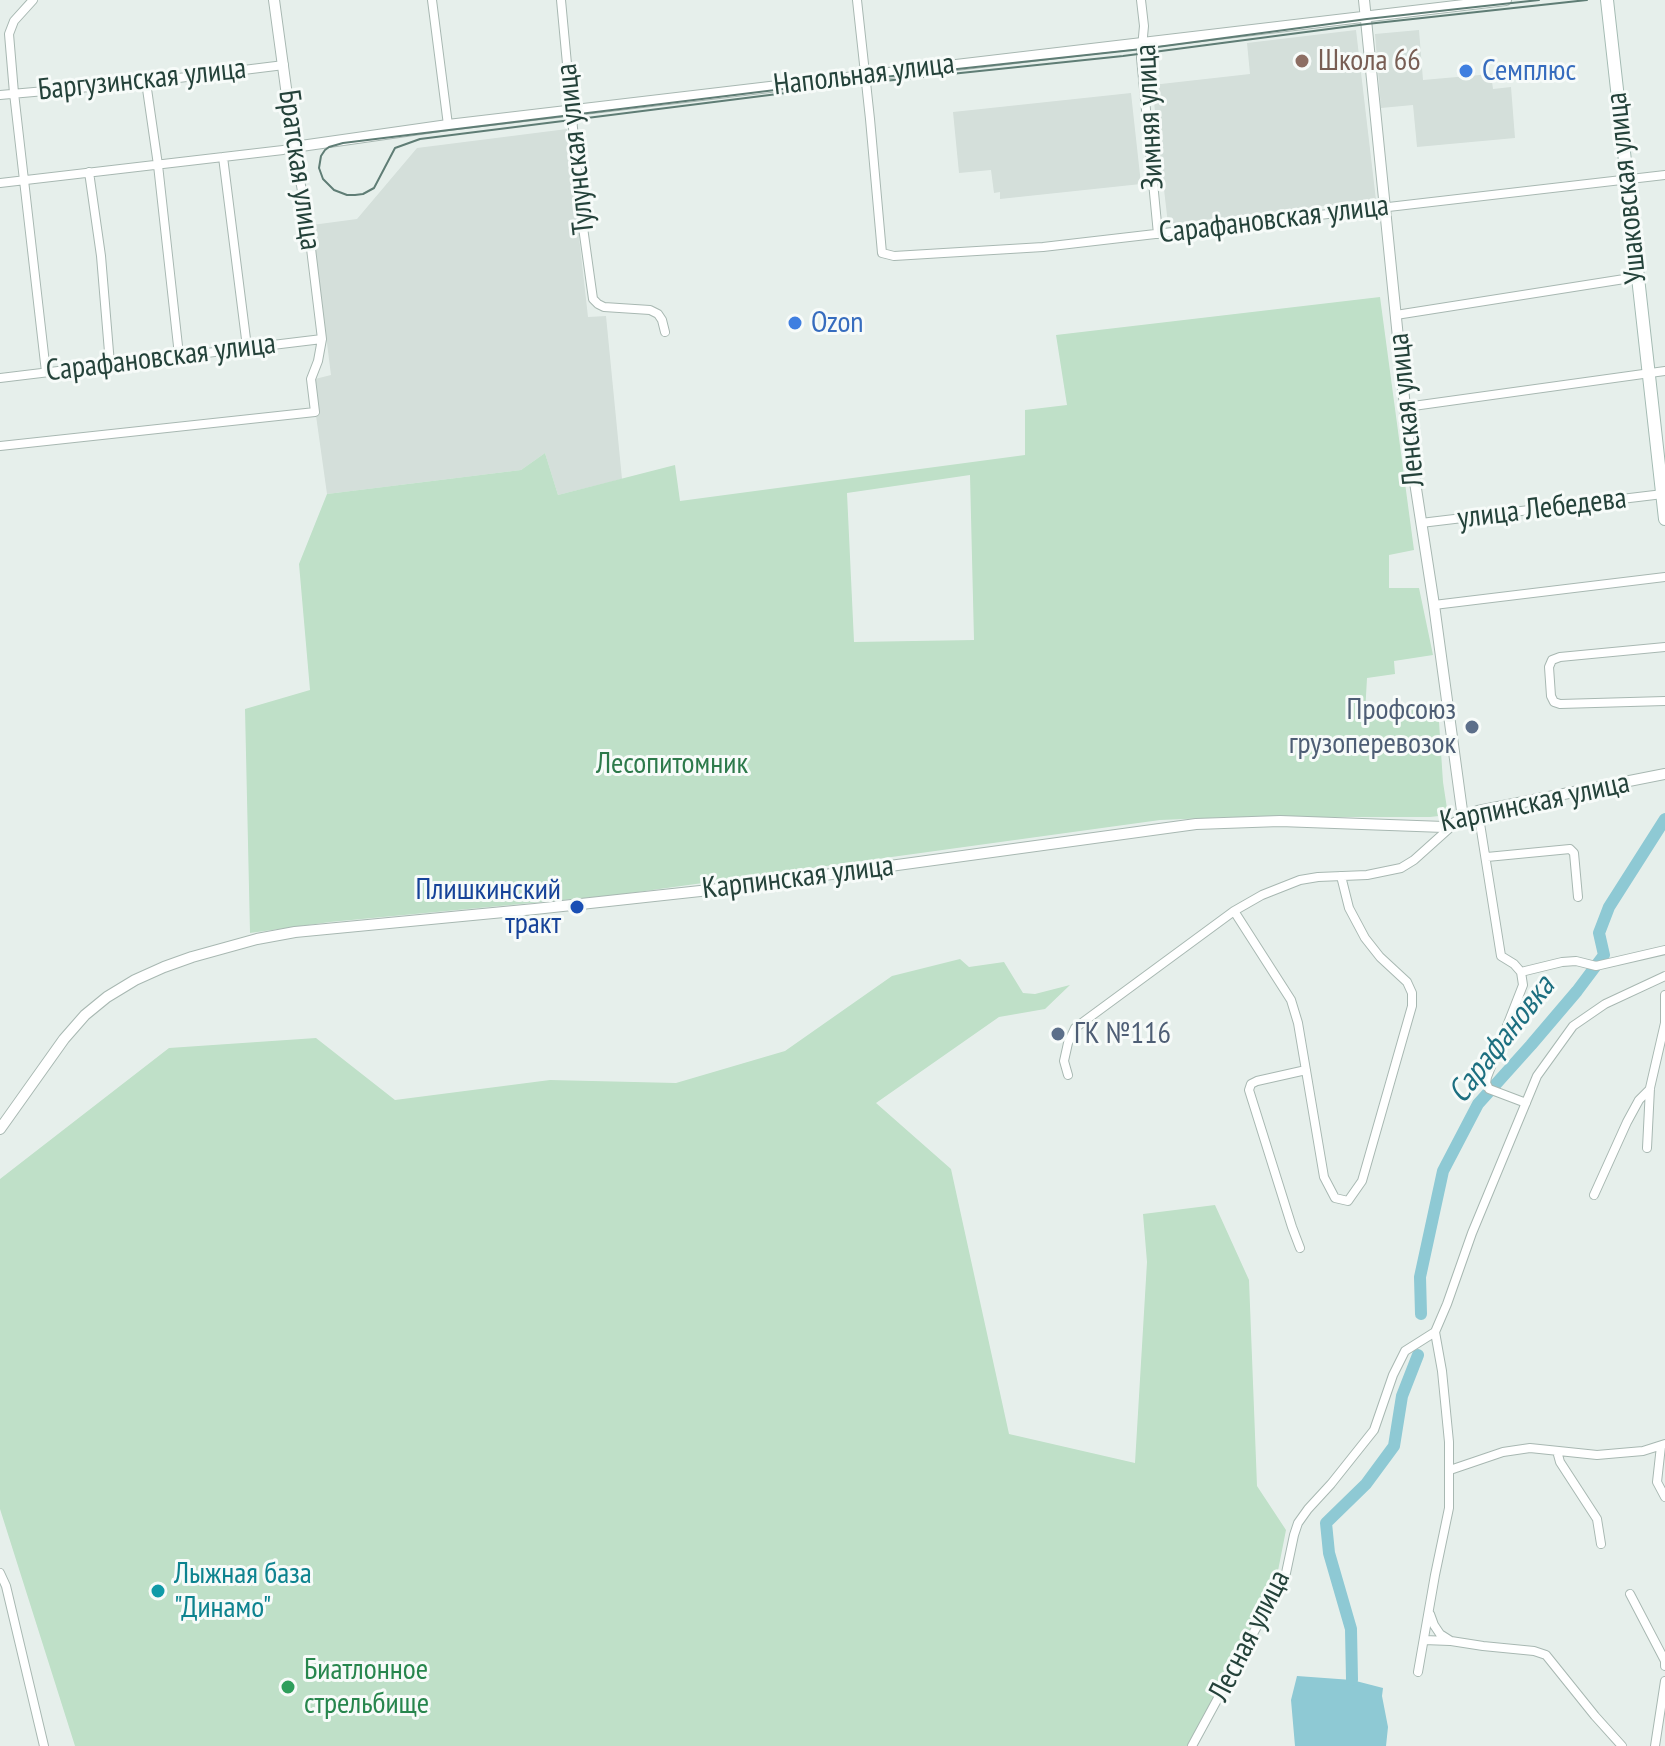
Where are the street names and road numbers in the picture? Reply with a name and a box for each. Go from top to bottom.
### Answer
street label: Зимняя улица [1128,43,1172,191]
street label: Напольная улица [771,46,957,104]
street label: Баргузинская улица [36,51,248,109]
street label: Тулунская улица [549,62,603,236]
street label: Братская улица [270,88,328,252]
street label: Ушаковская улица [1599,91,1655,285]
street label: Сарафановская улица [1157,188,1391,252]
street label: Сарафановская улица [44,326,278,390]
street label: Ленская улица [1381,331,1433,489]
street label: улица Лебедева [1456,481,1628,537]
street label: Карпинская улица [1437,765,1633,841]
street label: Карпинская улица [700,848,896,908]
street label: Лесная улица [1202,1564,1298,1708]

